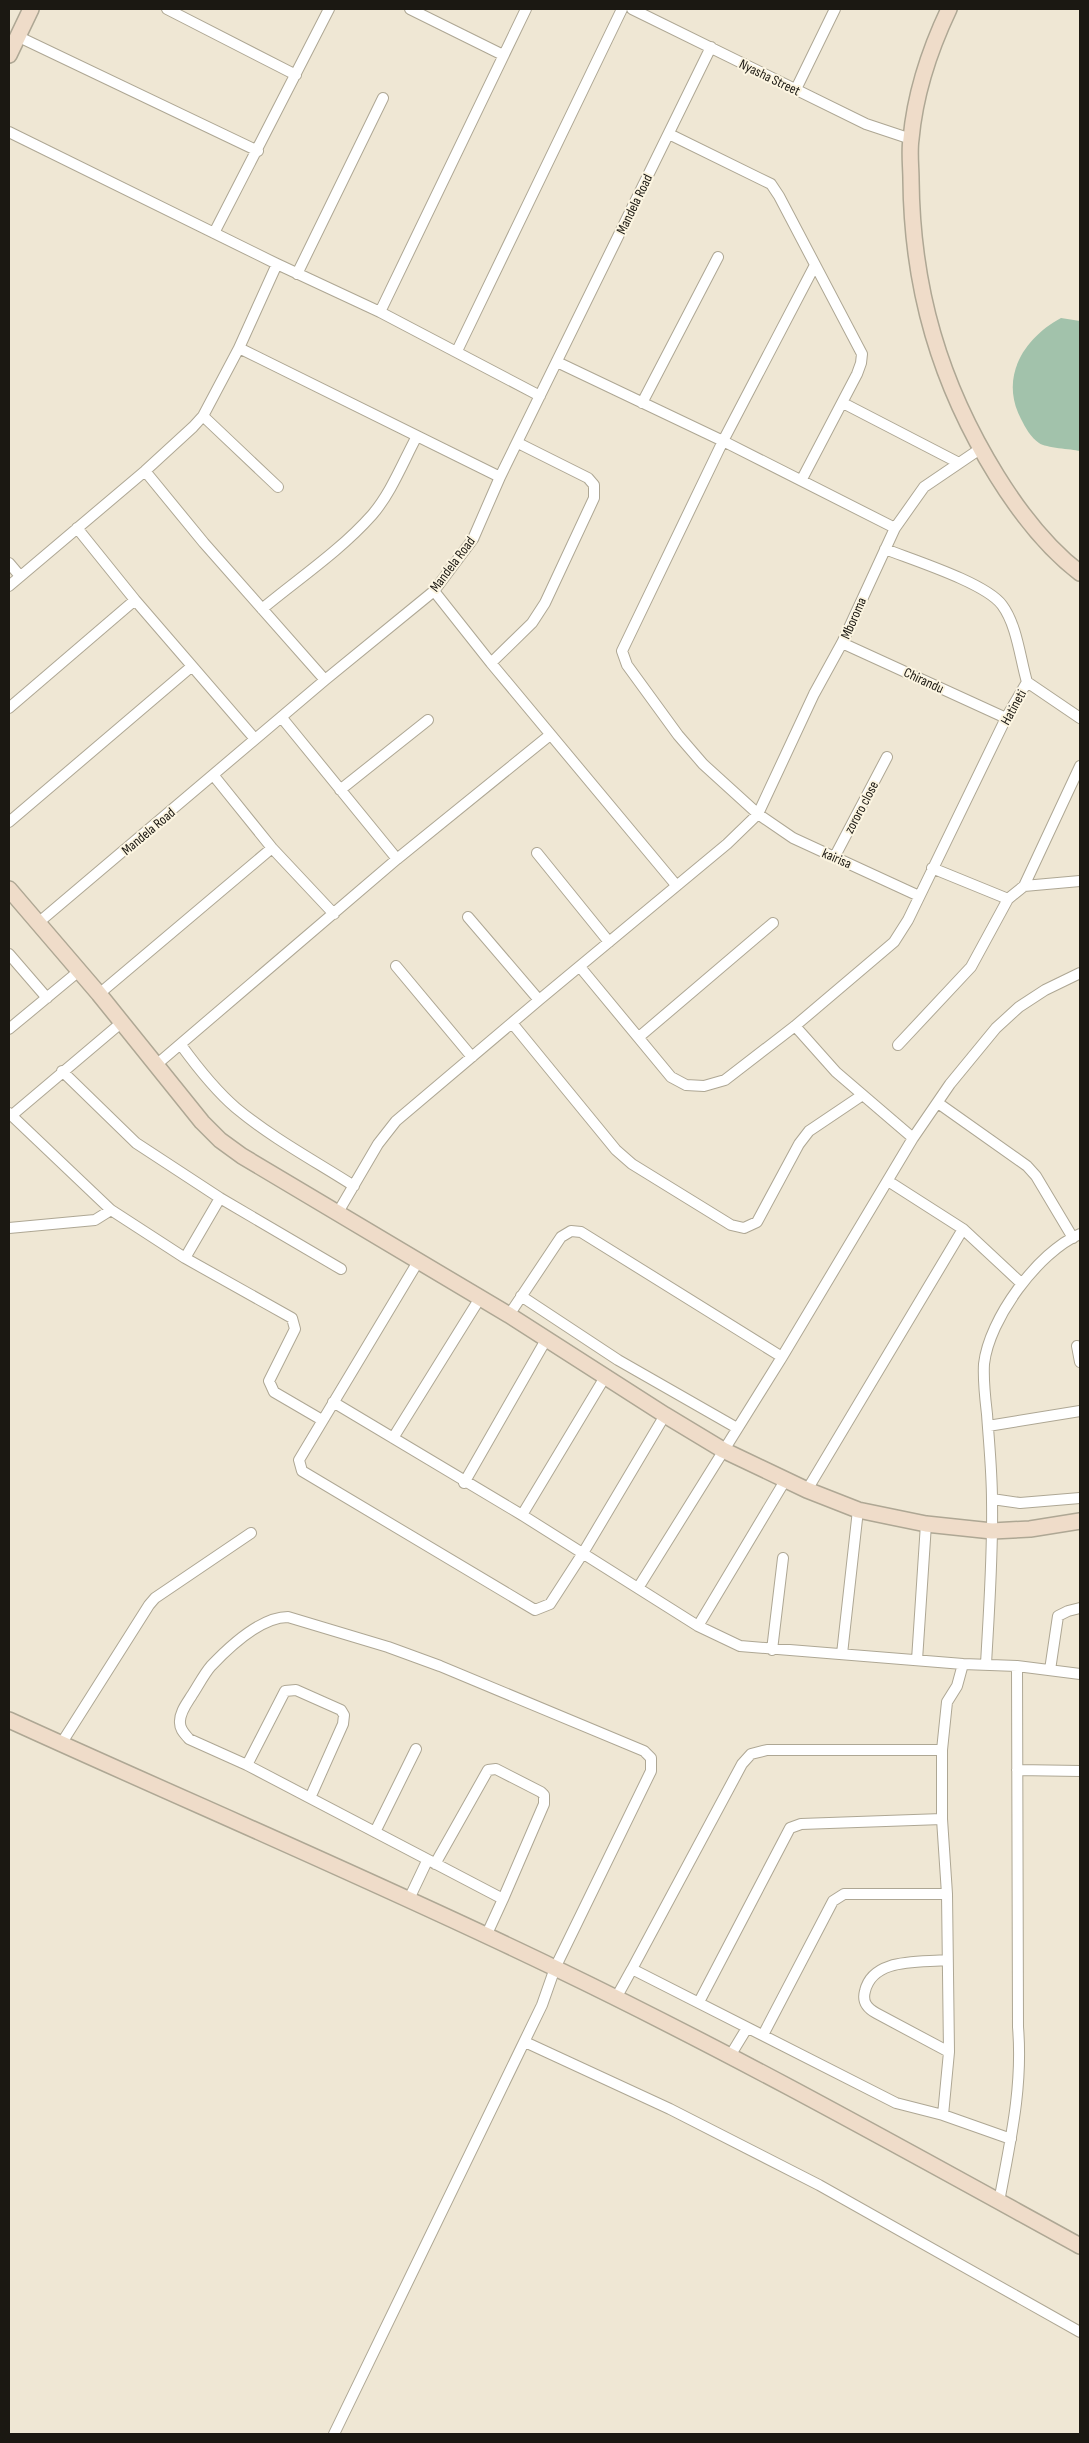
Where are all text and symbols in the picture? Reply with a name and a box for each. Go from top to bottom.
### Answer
street label: Nyasha Street [736,55,803,100]
street label: Mandela Road [613,171,656,237]
street label: Mandela Road [426,533,479,595]
street label: Mboroma [837,595,870,642]
street label: Chirandu [901,664,947,697]
street label: Hatineti [997,687,1030,728]
street label: zororo close [841,778,882,836]
street label: Mandela Road [118,804,179,859]
street label: kairisa [819,845,854,872]

